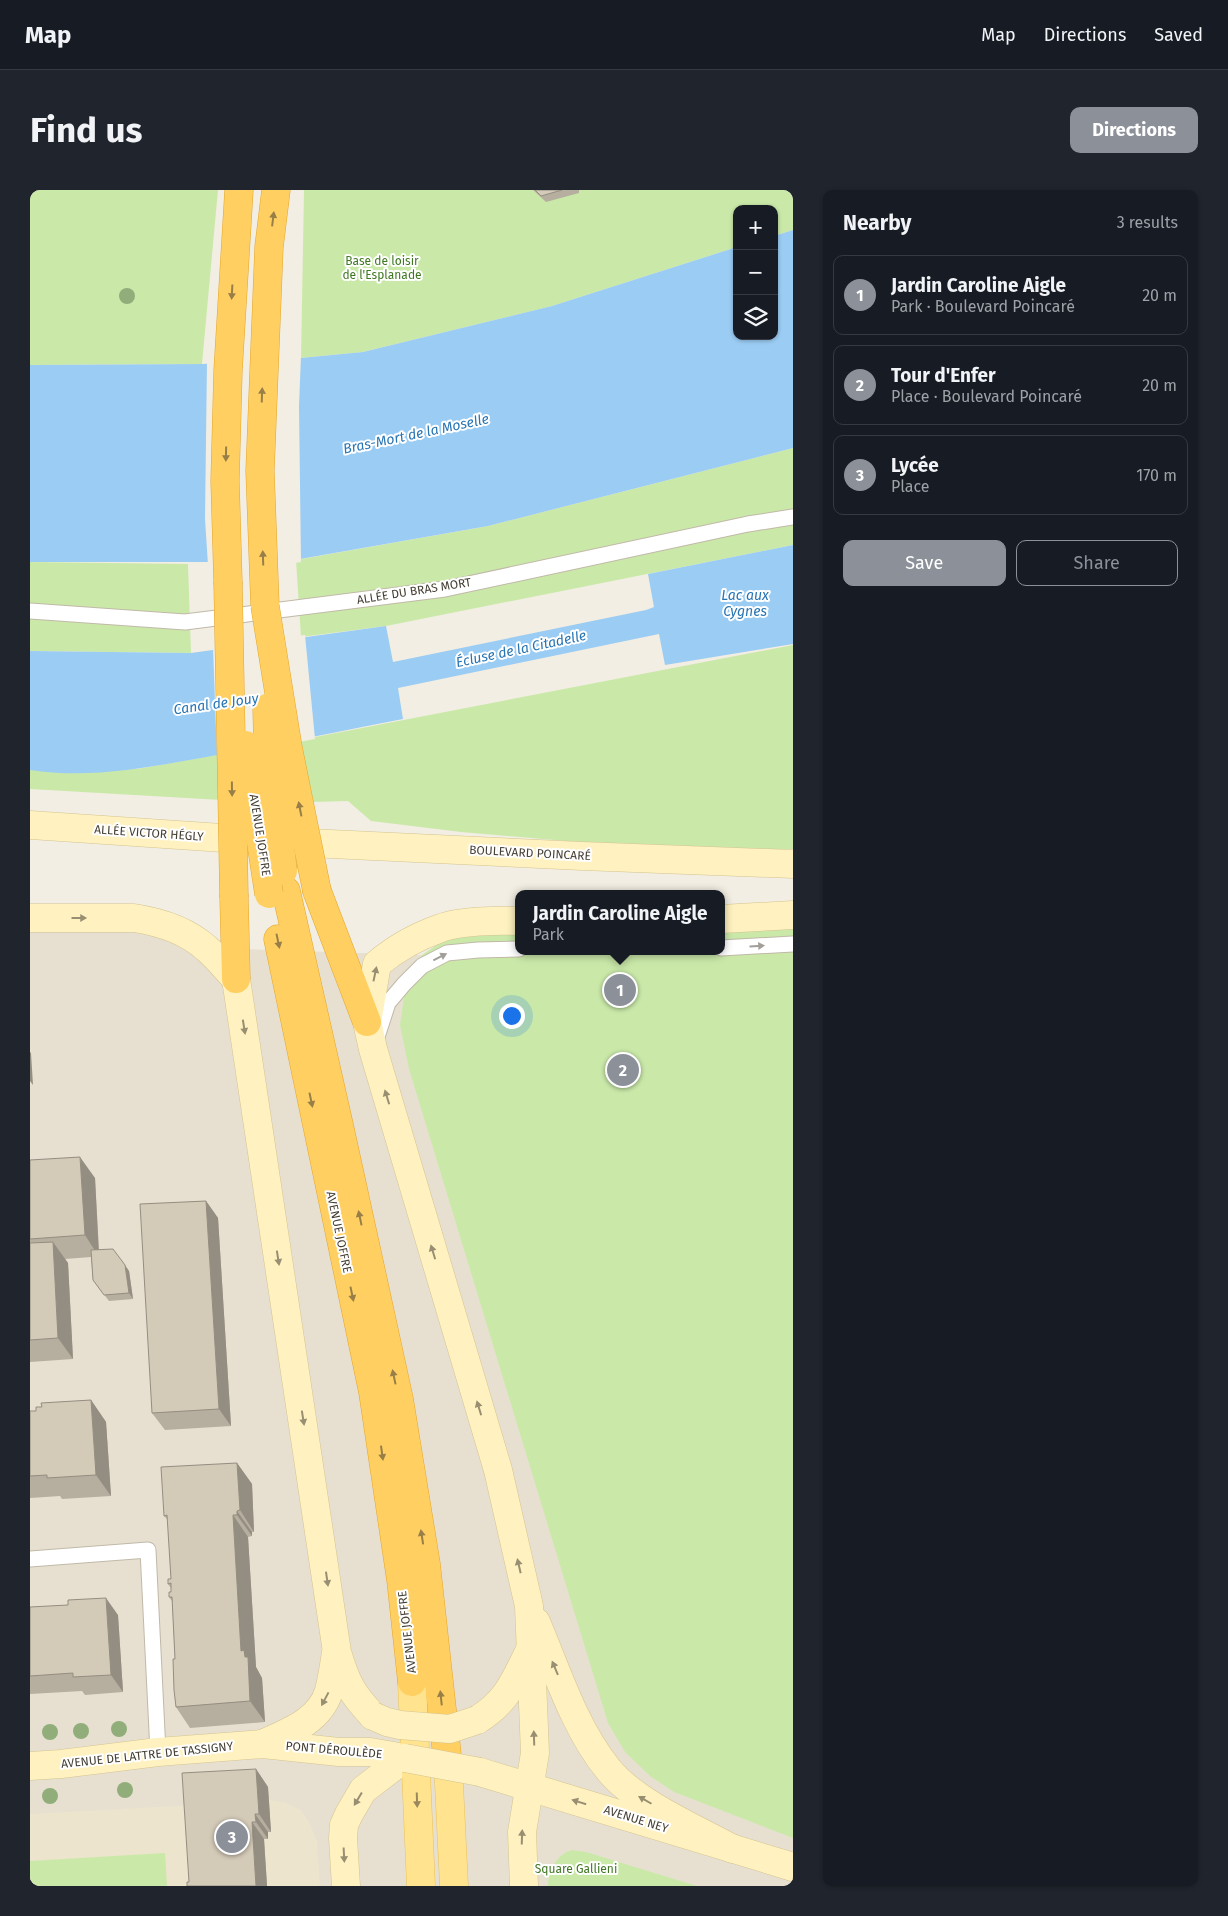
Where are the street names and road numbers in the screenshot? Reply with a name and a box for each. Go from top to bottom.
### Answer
street label: ALLÉE DU BRAS MORT [356,574,473,607]
street label: AVENUE JOFFRE [247,793,273,877]
street label: ALLÉE VICTOR HÉGLY [94,821,205,844]
street label: BOULEVARD POINCARÉ [469,842,591,863]
street label: AVENUE JOFFRE [324,1190,354,1274]
street label: AVENUE JOFFRE [395,1590,419,1674]
street label: PONT DÉROULÈDE [285,1738,383,1761]
street label: AVENUE DE LATTRE DE TASSIGNY [60,1739,234,1771]
street label: AVENUE NEY [602,1803,670,1836]

